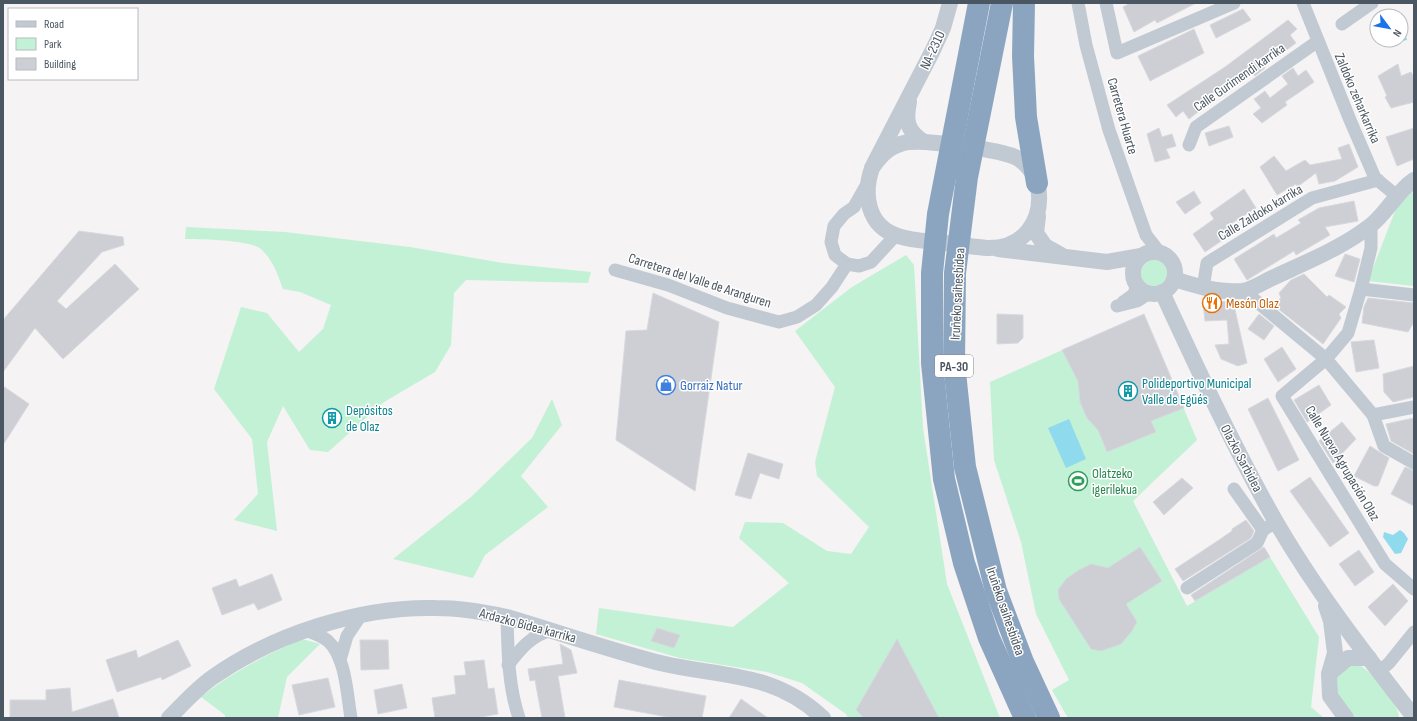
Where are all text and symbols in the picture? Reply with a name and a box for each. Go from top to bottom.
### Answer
legend [8,8,138,80]
north arrow [1369,8,1409,48]
text: Road [44,17,64,32]
text: N [1390,27,1404,39]
street label: NA-2310 [916,28,949,72]
text: Park [44,37,62,52]
street label: Calle Gurimendi karrika [1190,40,1288,115]
street label: Zaldoko zeharkarrika [1331,50,1384,146]
text: Building [44,57,76,72]
street label: Carretera Huarte [1103,76,1142,156]
street label: Calle Zaldoko karrika [1215,181,1306,244]
street label: Iruñeko saihesbidea [947,247,968,341]
street label: Carretera del Valle de Aranguren [626,249,773,312]
restaurant icon: Mesón Olaz [1201,292,1223,314]
place label: Mesón Olaz [1226,295,1279,312]
road number: PA-30 [935,355,973,377]
shop icon: Gorraiz Natur [655,374,677,396]
place label: Polideportivo Municipal Valle de Egüés [1142,375,1251,408]
place label: Gorraiz Natur [680,377,743,394]
building icon: Polideportivo Municipal Valle de Egüés [1117,380,1139,402]
place label: Depósitos de Olaz [346,402,393,435]
street label: Calle Nueva Agrupación Olaz [1301,403,1384,524]
building icon: Depósitos de Olaz [321,407,343,429]
street label: Olazko Sarbidea [1217,422,1266,495]
place label: Olatzeko igerilekua [1092,465,1137,498]
sports icon: Olatzeko igerilekua [1067,470,1089,492]
street label: Iruñeko saihesbidea [982,565,1029,658]
street label: Ardazko Bidea karrika [477,604,578,647]

